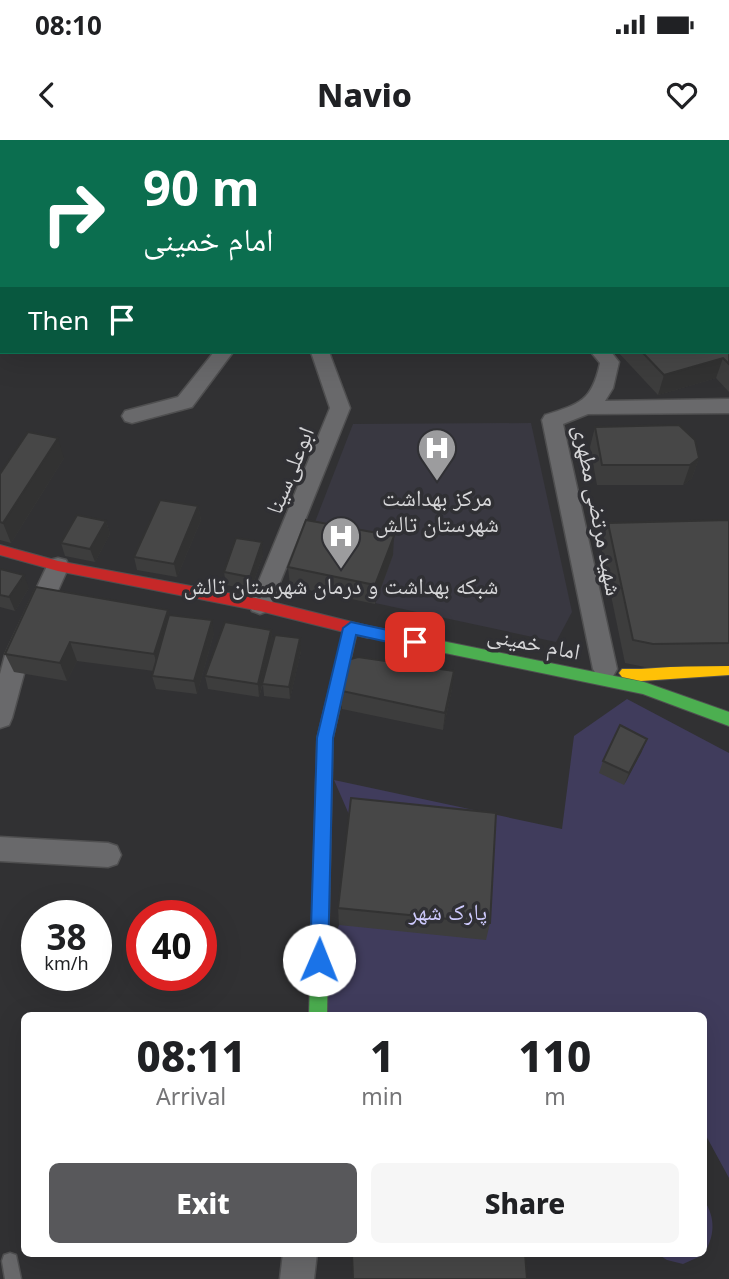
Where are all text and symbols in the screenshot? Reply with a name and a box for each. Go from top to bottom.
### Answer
text: 08:10 [35,7,102,43]
text: Navio [317,73,412,116]
icon: back [28,76,66,114]
icon: heart [663,76,701,114]
text: 90 m [143,154,260,220]
icon: right [28,168,119,259]
text: امام خمینی [143,217,274,260]
icon: arrive [103,301,141,339]
text: Then [28,302,89,338]
street label: ابوعلی‌سینا [257,422,321,518]
street label: شهید مرتضی مطهری [567,422,631,598]
hospital icon: مرکز بهداشت شهرستان تالش [416,427,458,482]
place label: مرکز بهداشت شهرستان تالش [375,481,499,539]
hospital icon: شبکه بهداشت و درمان شهرستان تالش [320,515,362,570]
place label: شبکه بهداشت و درمان شهرستان تالش [184,569,498,601]
pin [385,612,445,672]
street label: امام خمینی [485,617,583,668]
icon: arrive [396,623,434,661]
park label: پارک شهر [408,895,487,927]
speed limit sign: 40 [126,900,217,991]
text: 38 [46,913,87,960]
position arrow [282,923,356,997]
text: km/h [44,951,89,975]
text: 08:11 [137,1027,246,1084]
text: 1 [370,1027,394,1084]
text: 110 [519,1027,591,1084]
text: Arrival [156,1080,226,1112]
text: min [361,1080,403,1112]
text: m [544,1080,566,1112]
button: Exit [49,1163,357,1243]
button: Share [371,1163,679,1243]

